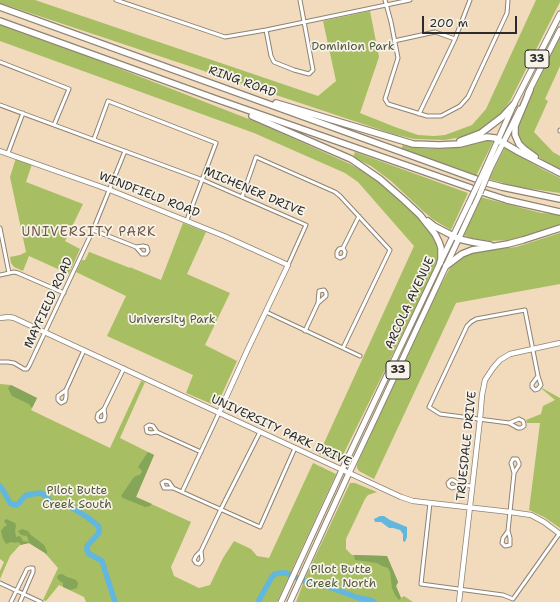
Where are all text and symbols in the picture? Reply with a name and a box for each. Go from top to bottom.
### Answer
scale bar [424,8,519,34]
text: 200 m [429,15,468,31]
park label: Dominion Park [311,40,395,54]
road number: 33 [525,50,549,68]
street label: RING ROAD [206,63,278,101]
street label: MICHENER DRIVE [201,164,307,220]
street label: WINDFIELD ROAD [96,169,202,221]
district label: UNIVERSITY PARK [22,225,156,241]
street label: MAYFIELD ROAD [22,255,76,351]
street label: ARCOLA AVENUE [382,255,438,351]
park label: University Park [128,313,216,327]
road number: 33 [386,361,410,379]
street label: TRUESDALE DRIVE [454,390,480,502]
street label: UNIVERSITY PARK DRIVE [208,392,354,470]
park label: Pilot Butte Creek South [42,484,112,512]
park label: Pilot Butte Creek North [306,563,376,591]

